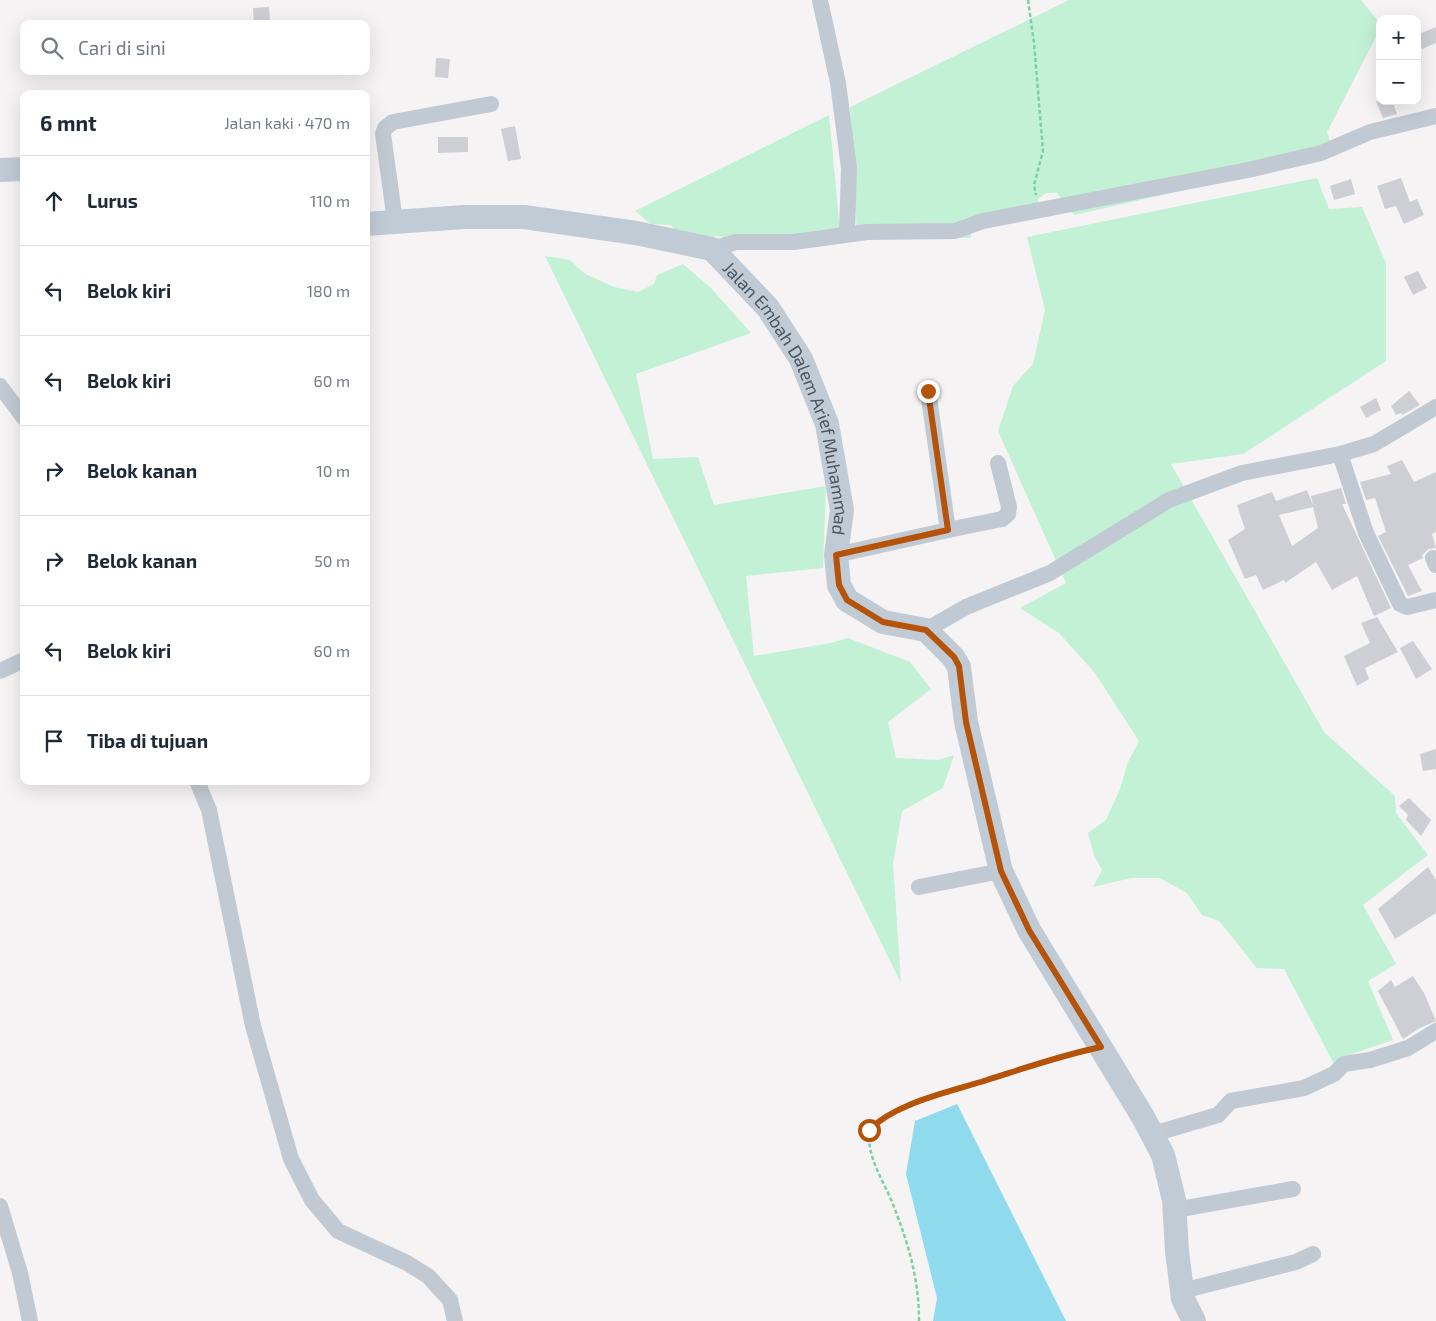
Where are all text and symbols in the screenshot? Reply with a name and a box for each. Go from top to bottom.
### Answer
map controls [1376,15,1421,105]
button: + [1376,15,1421,60]
search box [20,20,370,75]
icon: search [38,34,66,62]
text: Cari di sini [78,36,166,59]
button: − [1376,60,1421,105]
text: 6 mnt [40,110,97,135]
text: Jalan kaki · 470 m [224,113,350,132]
icon: ahead [40,187,68,215]
text: Lurus [87,189,138,212]
text: 110 m [310,191,350,210]
street label: Jalan Embah Dalem Arief Muhammad [719,257,854,537]
icon: left [40,277,68,305]
text: Belok kiri [87,279,171,302]
text: 180 m [307,281,350,300]
icon: left [40,367,68,395]
text: Belok kiri [87,369,171,392]
text: 60 m [314,371,350,390]
route end [917,380,940,403]
icon: right [40,457,68,485]
text: Belok kanan [87,459,197,482]
text: 10 m [316,461,350,480]
icon: right [40,547,68,575]
text: Belok kanan [87,549,197,572]
text: 50 m [314,551,350,570]
icon: left [40,637,68,665]
text: Belok kiri [87,639,171,662]
text: 60 m [314,641,350,660]
icon: arrive [40,727,68,755]
text: Tiba di tujuan [87,729,208,752]
route start [858,1119,881,1142]

